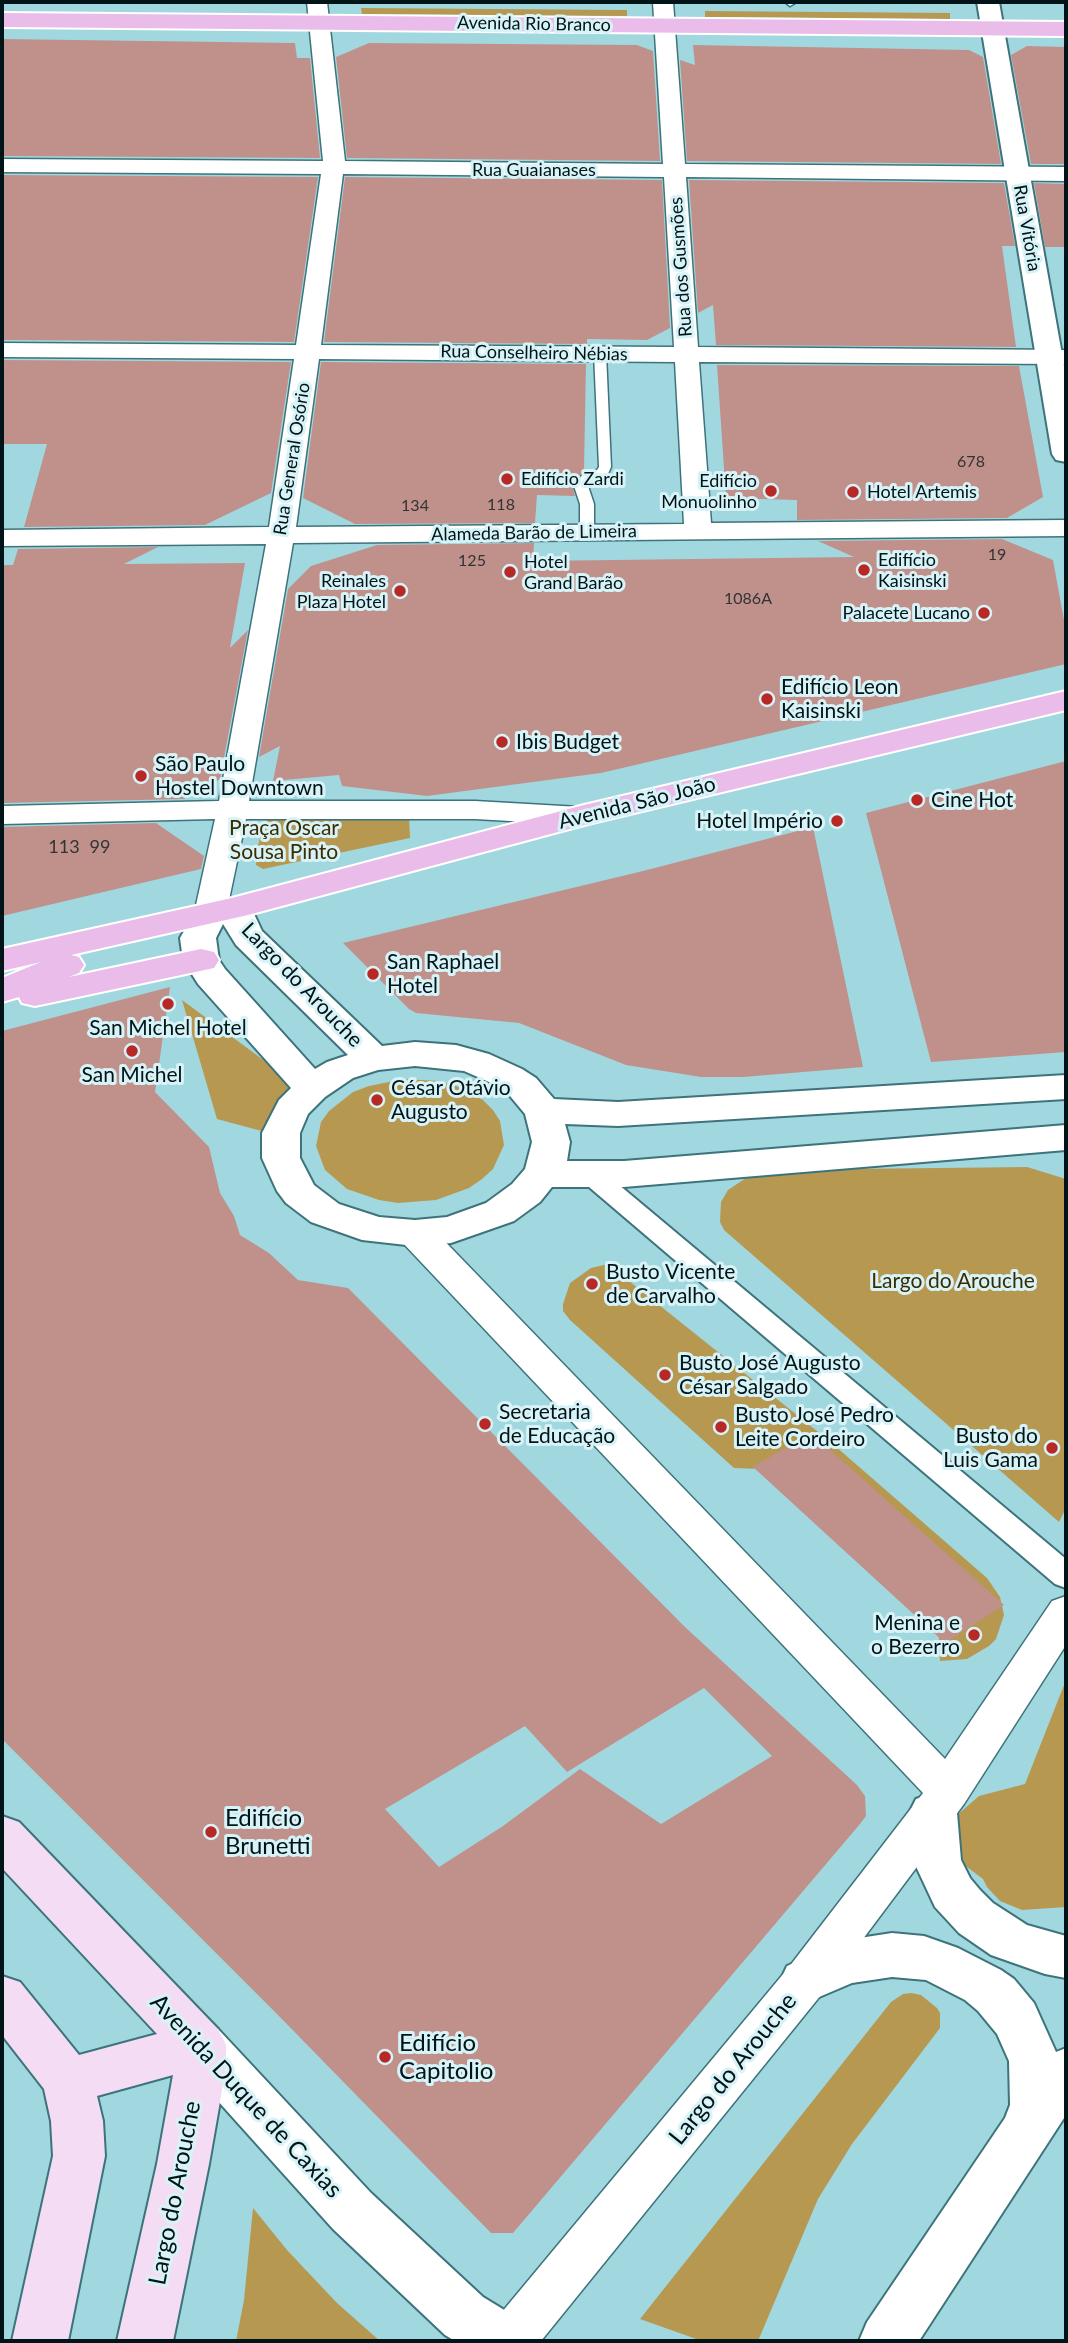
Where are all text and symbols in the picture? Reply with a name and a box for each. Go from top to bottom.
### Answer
street label: Avenida Rio Branco [457,12,611,36]
street label: Rua Guaianases [472,159,596,181]
street label: Rua Vitória [1009,183,1045,273]
street label: Rua dos Gusmões [665,196,697,338]
street label: Rua Conselheiro Nébias [440,341,628,365]
street label: Rua General Osório [269,381,315,537]
house number: 678 [957,452,985,472]
place label: Edifício Zardi [521,468,624,490]
place label: Edifício Monuolinho [661,470,757,512]
marker: Edifício Zardi [499,471,515,487]
place label: Hotel Artemis [867,481,977,503]
marker: Edifício Monuolinho [763,483,779,499]
marker: Hotel Artemis [845,484,861,500]
house number: 118 [487,495,515,515]
house number: 134 [401,496,429,516]
street label: Alameda Barão de Limeira [431,520,637,546]
house number: 19 [988,545,1006,565]
place label: Edifício Kaisinski [878,549,947,592]
house number: 125 [458,551,486,571]
place label: Hotel Grand Barão [524,551,623,594]
marker: Edifício Kaisinski [856,562,872,578]
marker: Hotel Grand Barão [502,564,518,580]
place label: Reinales Plaza Hotel [297,570,386,612]
marker: Reinales Plaza Hotel [392,583,408,599]
house number: 1086A [724,589,772,609]
place label: Palacete Lucano [842,602,970,624]
marker: Palacete Lucano [976,605,992,621]
place label: Edifício Leon Kaisinski [781,674,899,724]
marker: Edifício Leon Kaisinski [759,691,775,707]
place label: Ibis Budget [516,729,619,755]
marker: Ibis Budget [494,734,510,750]
place label: São Paulo Hostel Downtown [155,751,324,801]
marker: São Paulo Hostel Downtown [133,768,149,784]
street label: Avenida São João [556,771,718,835]
place label: Cine Hot [931,787,1013,813]
marker: Cine Hot [909,792,925,808]
place label: Hotel Império [696,808,823,834]
marker: Hotel Império [829,813,845,829]
park label: Praça Oscar Sousa Pinto [229,815,339,865]
house number: 113 [48,836,80,858]
house number: 99 [90,836,110,858]
street label: Largo do Arouche [236,917,368,1053]
place label: San Raphael Hotel [387,949,499,999]
marker: San Raphael Hotel [365,966,381,982]
marker: San Michel Hotel [160,996,176,1012]
place label: San Michel Hotel [89,1015,247,1041]
marker: San Michel [124,1043,140,1059]
place label: San Michel [82,1062,182,1088]
place label: César Otávio Augusto [391,1075,511,1125]
marker: César Otávio Augusto [369,1092,385,1108]
place label: Busto Vicente de Carvalho [606,1259,735,1309]
park label: Largo do Arouche [871,1268,1035,1294]
marker: Busto Vicente de Carvalho [584,1276,600,1292]
place label: Busto José Augusto César Salgado [679,1350,861,1400]
marker: Busto José Augusto César Salgado [657,1367,673,1383]
place label: Secretaria de Educação [499,1399,615,1449]
place label: Busto José Pedro Leite Cordeiro [735,1402,894,1452]
marker: Secretaria de Educação [477,1416,493,1432]
marker: Busto José Pedro Leite Cordeiro [713,1419,729,1435]
place label: Busto do Luis Gama [943,1423,1038,1473]
marker: Busto do Luis Gama [1044,1440,1060,1456]
place label: Menina e o Bezerro [871,1610,960,1660]
marker: Menina e o Bezerro [966,1627,982,1643]
place label: Edifício Brunetti [225,1804,311,1860]
marker: Edifício Brunetti [203,1824,219,1840]
street label: Largo do Arouche [663,1987,803,2151]
street label: Avenida Duque de Caxias [144,1988,348,2204]
place label: Edifício Capitolio [399,2029,493,2085]
marker: Edifício Capitolio [377,2049,393,2065]
street label: Largo do Arouche [143,2099,207,2287]

